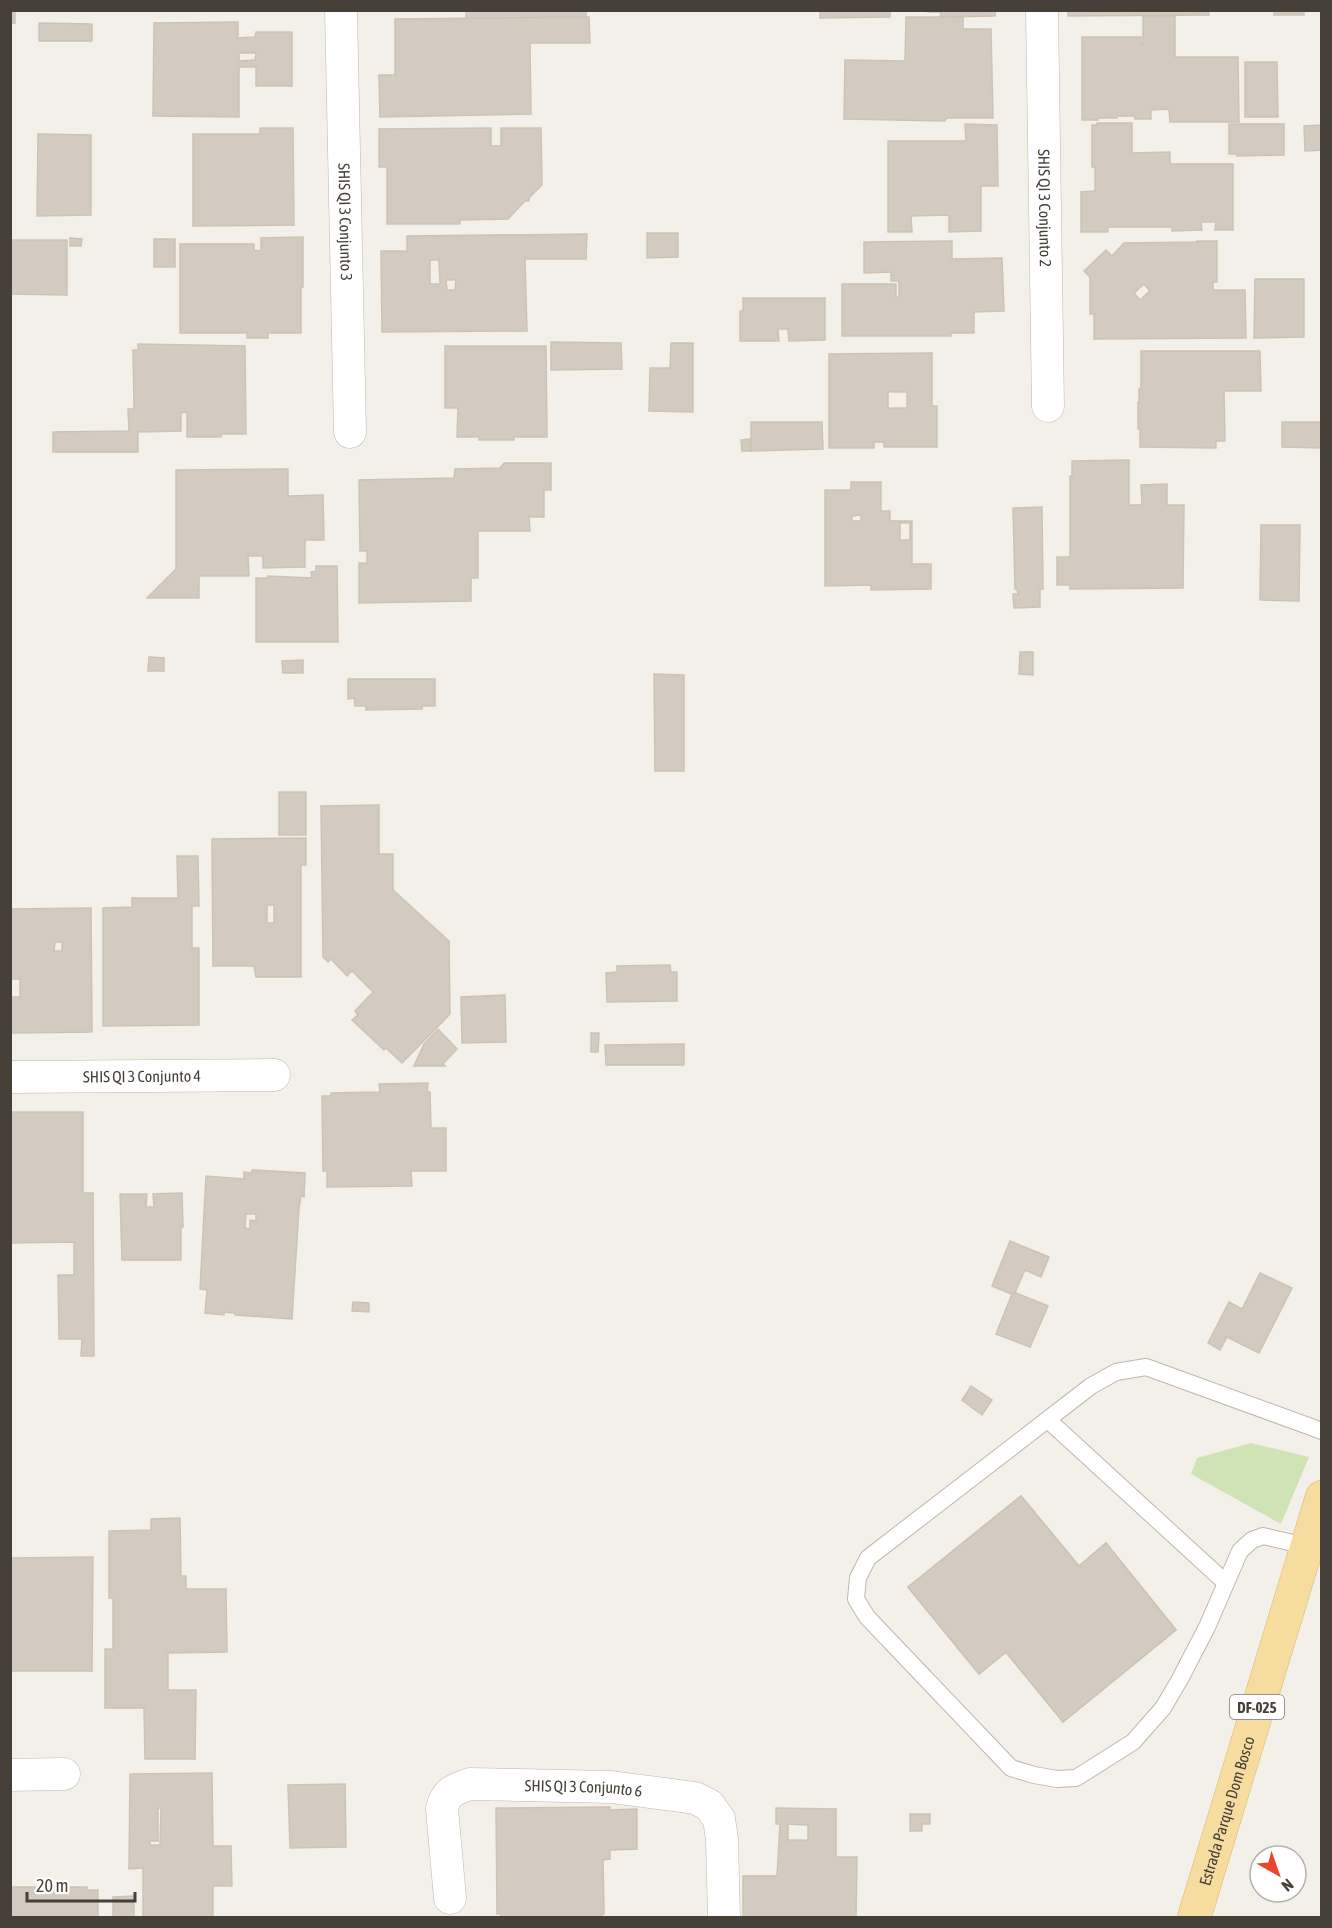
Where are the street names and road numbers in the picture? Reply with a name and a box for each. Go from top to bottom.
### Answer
street label: SHIS QI 3 Conjunto 2 [1035,149,1055,267]
street label: SHIS QI 3 Conjunto 3 [335,163,356,281]
street label: SHIS QI 3 Conjunto 4 [83,1067,201,1086]
road number: DF-025 [1230,1695,1284,1719]
street label: Estrada Parque Dom Bosco [1195,1734,1258,1888]
street label: SHIS QI 3 Conjunto 6 [524,1776,643,1800]

